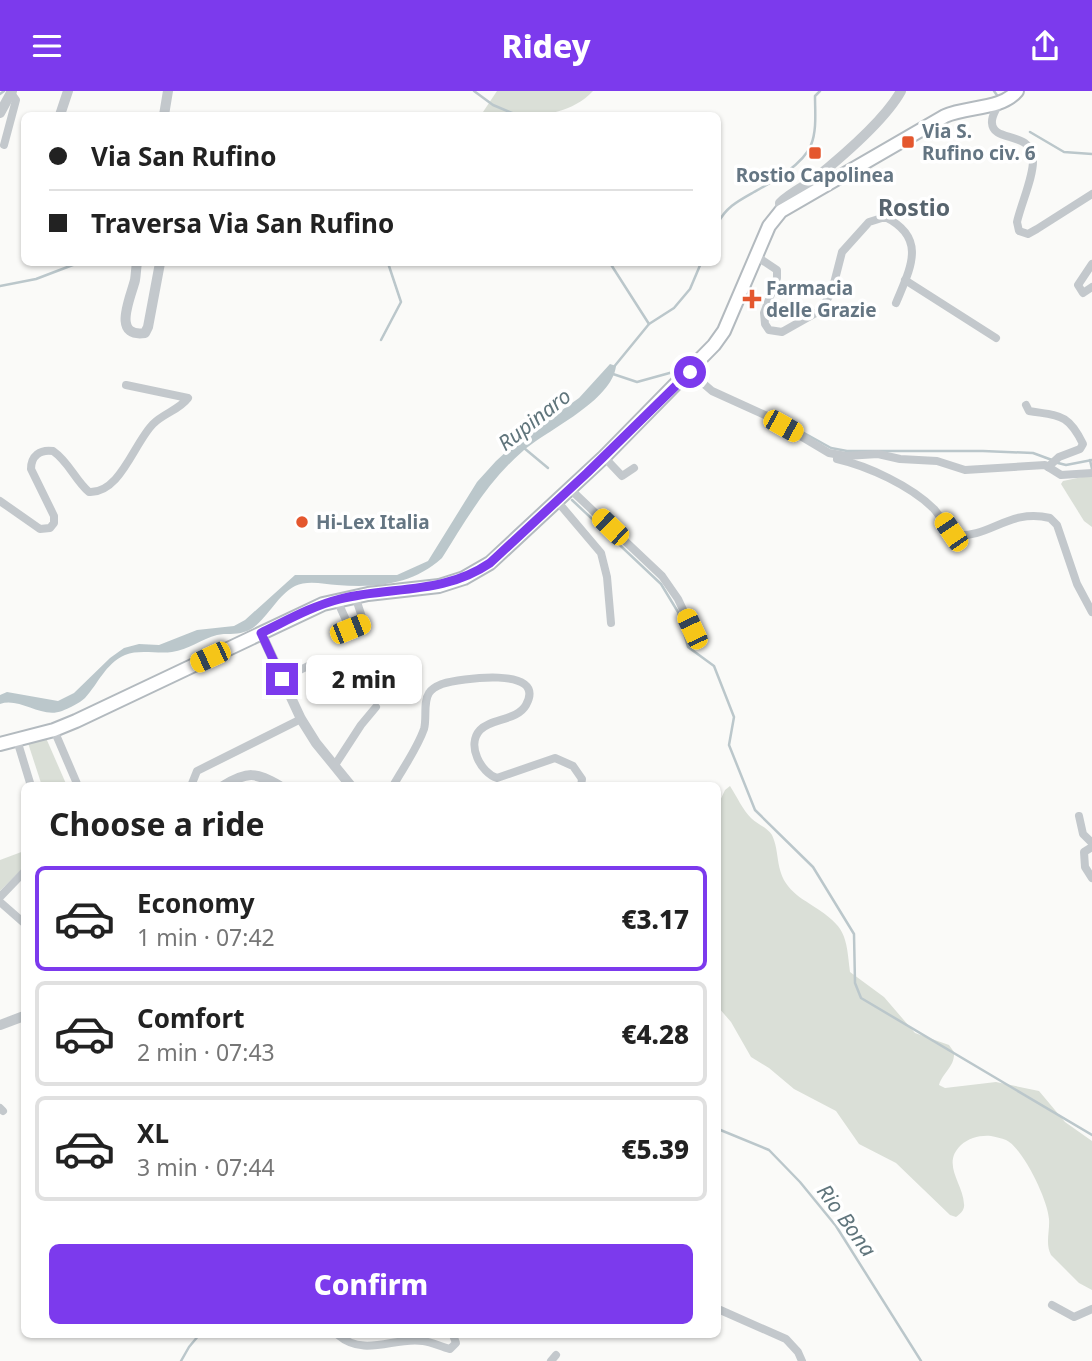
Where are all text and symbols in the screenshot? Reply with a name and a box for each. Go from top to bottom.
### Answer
text: Ridey [501,24,591,67]
icon: menu [28,27,66,65]
icon: share [1026,27,1064,65]
place label: Via S. Rufino civ. 6 [922,118,1036,166]
marker: Via S. Rufino civ. 6 [900,134,916,150]
text: Via San Rufino [91,138,276,174]
marker: Rostio Capolinea [807,145,823,161]
place label: Rostio Capolinea [736,162,894,188]
district label: Rostio [878,191,950,223]
text: Traversa Via San Rufino [91,205,394,241]
place label: Farmacia delle Grazie [766,275,877,323]
marker: Farmacia delle Grazie [744,291,760,307]
route start [674,356,706,388]
water label: Rupinaro [492,382,576,456]
car [760,407,807,445]
car [588,505,633,549]
place label: Hi-Lex Italia [316,509,430,535]
car [931,509,972,555]
marker: Hi-Lex Italia [294,514,310,530]
car [674,606,711,652]
car [327,611,374,647]
car [187,639,234,675]
callout: 2 min [306,655,422,703]
route end [266,663,298,695]
text: 2 min [332,663,396,695]
text: Choose a ride [49,802,265,845]
text: Economy [137,885,255,921]
icon: car [53,887,116,950]
text: €3.17 [621,901,689,937]
text: 1 min · 07:42 [137,921,275,953]
text: Comfort [137,1000,245,1036]
icon: car [53,1002,116,1065]
text: €4.28 [621,1016,689,1052]
text: 2 min · 07:43 [137,1036,275,1068]
text: XL [137,1115,169,1151]
icon: car [53,1117,116,1180]
text: €5.39 [621,1131,689,1167]
text: 3 min · 07:44 [137,1151,275,1183]
water label: Rio Bona [811,1178,883,1262]
button: Confirm [49,1244,693,1324]

